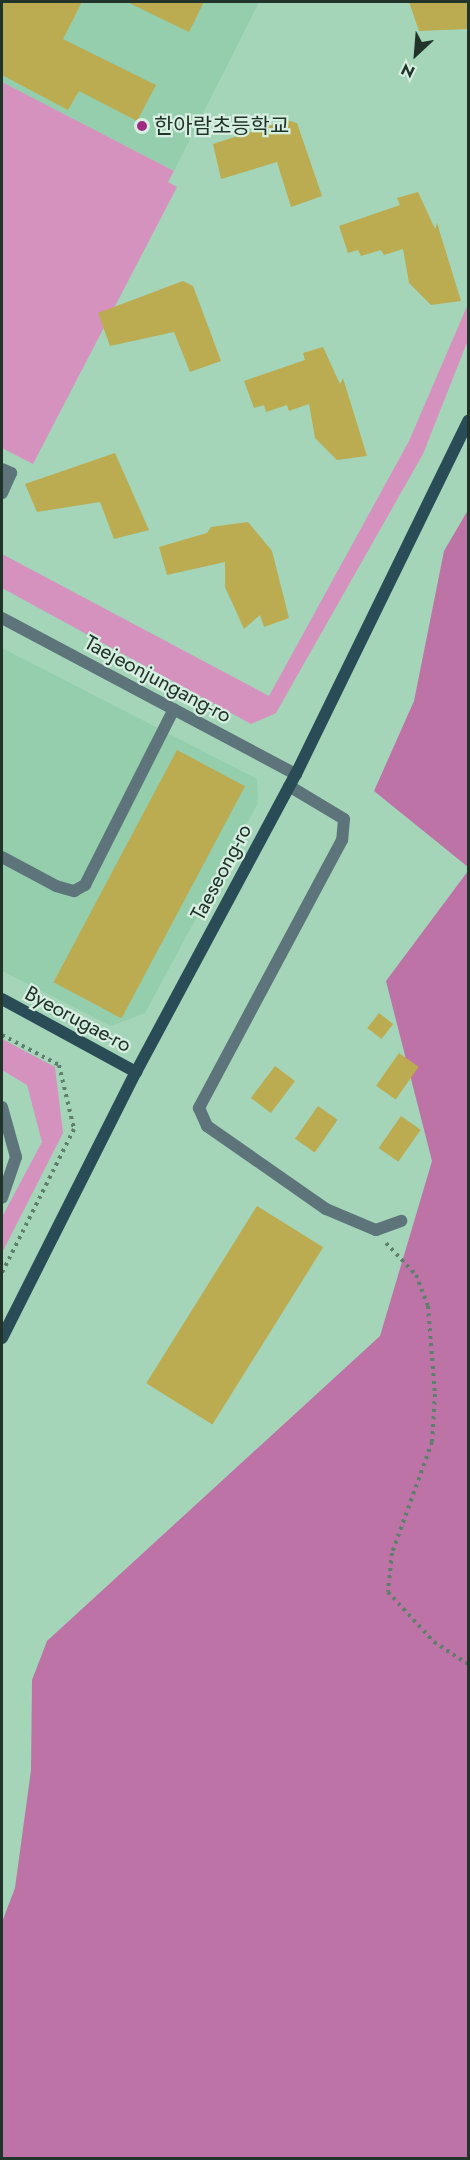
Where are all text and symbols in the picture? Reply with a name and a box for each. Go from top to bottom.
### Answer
north arrow [386,24,446,84]
text: N [397,58,419,84]
place label: 한아람초등학교 [154,113,289,139]
marker: 한아람초등학교 [135,119,149,133]
street label: Taejeonjungang-ro [80,630,236,728]
street label: Taeseong-ro [185,820,257,924]
street label: Byeorugae-ro [21,980,135,1058]

